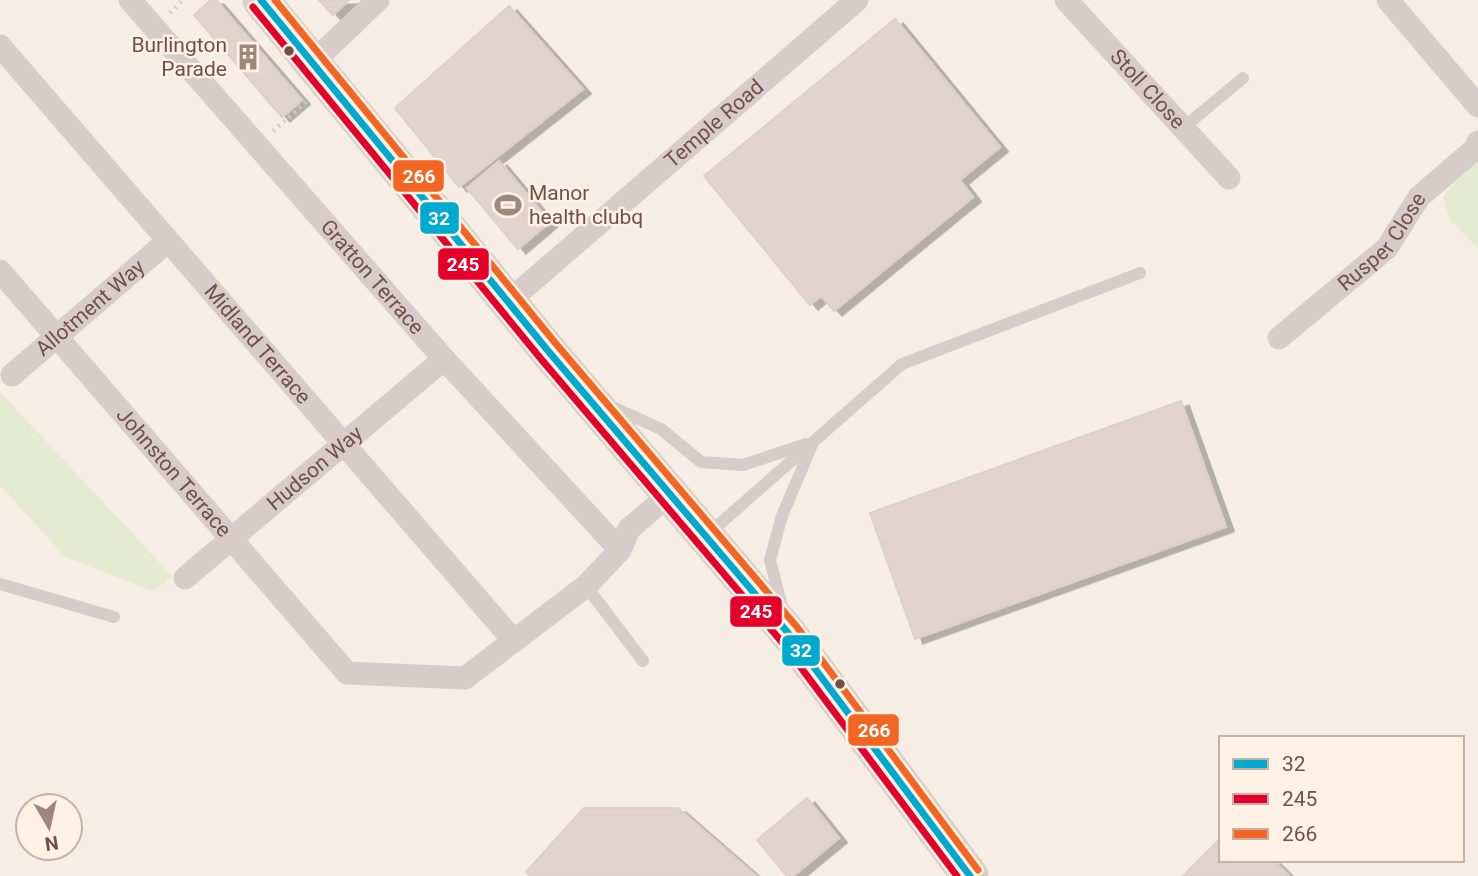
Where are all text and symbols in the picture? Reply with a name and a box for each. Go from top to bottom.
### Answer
place label: Burlington Parade [131,33,227,81]
building icon: Burlington Parade [233,42,263,72]
unlabelled marker [282,44,296,58]
street label: Stoll Close [1105,45,1190,134]
street label: Temple Road [660,75,768,173]
line badge: 266 [392,159,445,193]
text: 266 [403,165,435,188]
place label: Manor health clubq [529,181,643,229]
street label: Rusper Close [1333,188,1431,296]
sports icon: Manor health clubq [493,190,523,220]
line badge: 32 [419,201,460,235]
text: 32 [428,207,450,230]
street label: Gratton Terrace [316,215,429,339]
line badge: 245 [437,247,490,281]
text: 245 [447,253,479,276]
street label: Allotment Way [31,255,149,361]
street label: Midland Terrace [199,279,316,409]
street label: Johnston Terrace [112,403,236,542]
street label: Hudson Way [262,421,368,515]
line badge: 245 [729,595,783,628]
text: 245 [740,600,772,623]
line badge: 32 [781,634,821,667]
text: 32 [790,639,812,662]
unlabelled marker [833,677,847,691]
line badge: 266 [847,713,900,747]
text: 266 [858,719,890,742]
legend [1219,736,1464,862]
text: 32 [1282,752,1306,776]
text: 245 [1282,787,1317,811]
north arrow [14,792,84,862]
text: 266 [1282,822,1317,846]
text: N [43,831,60,856]

